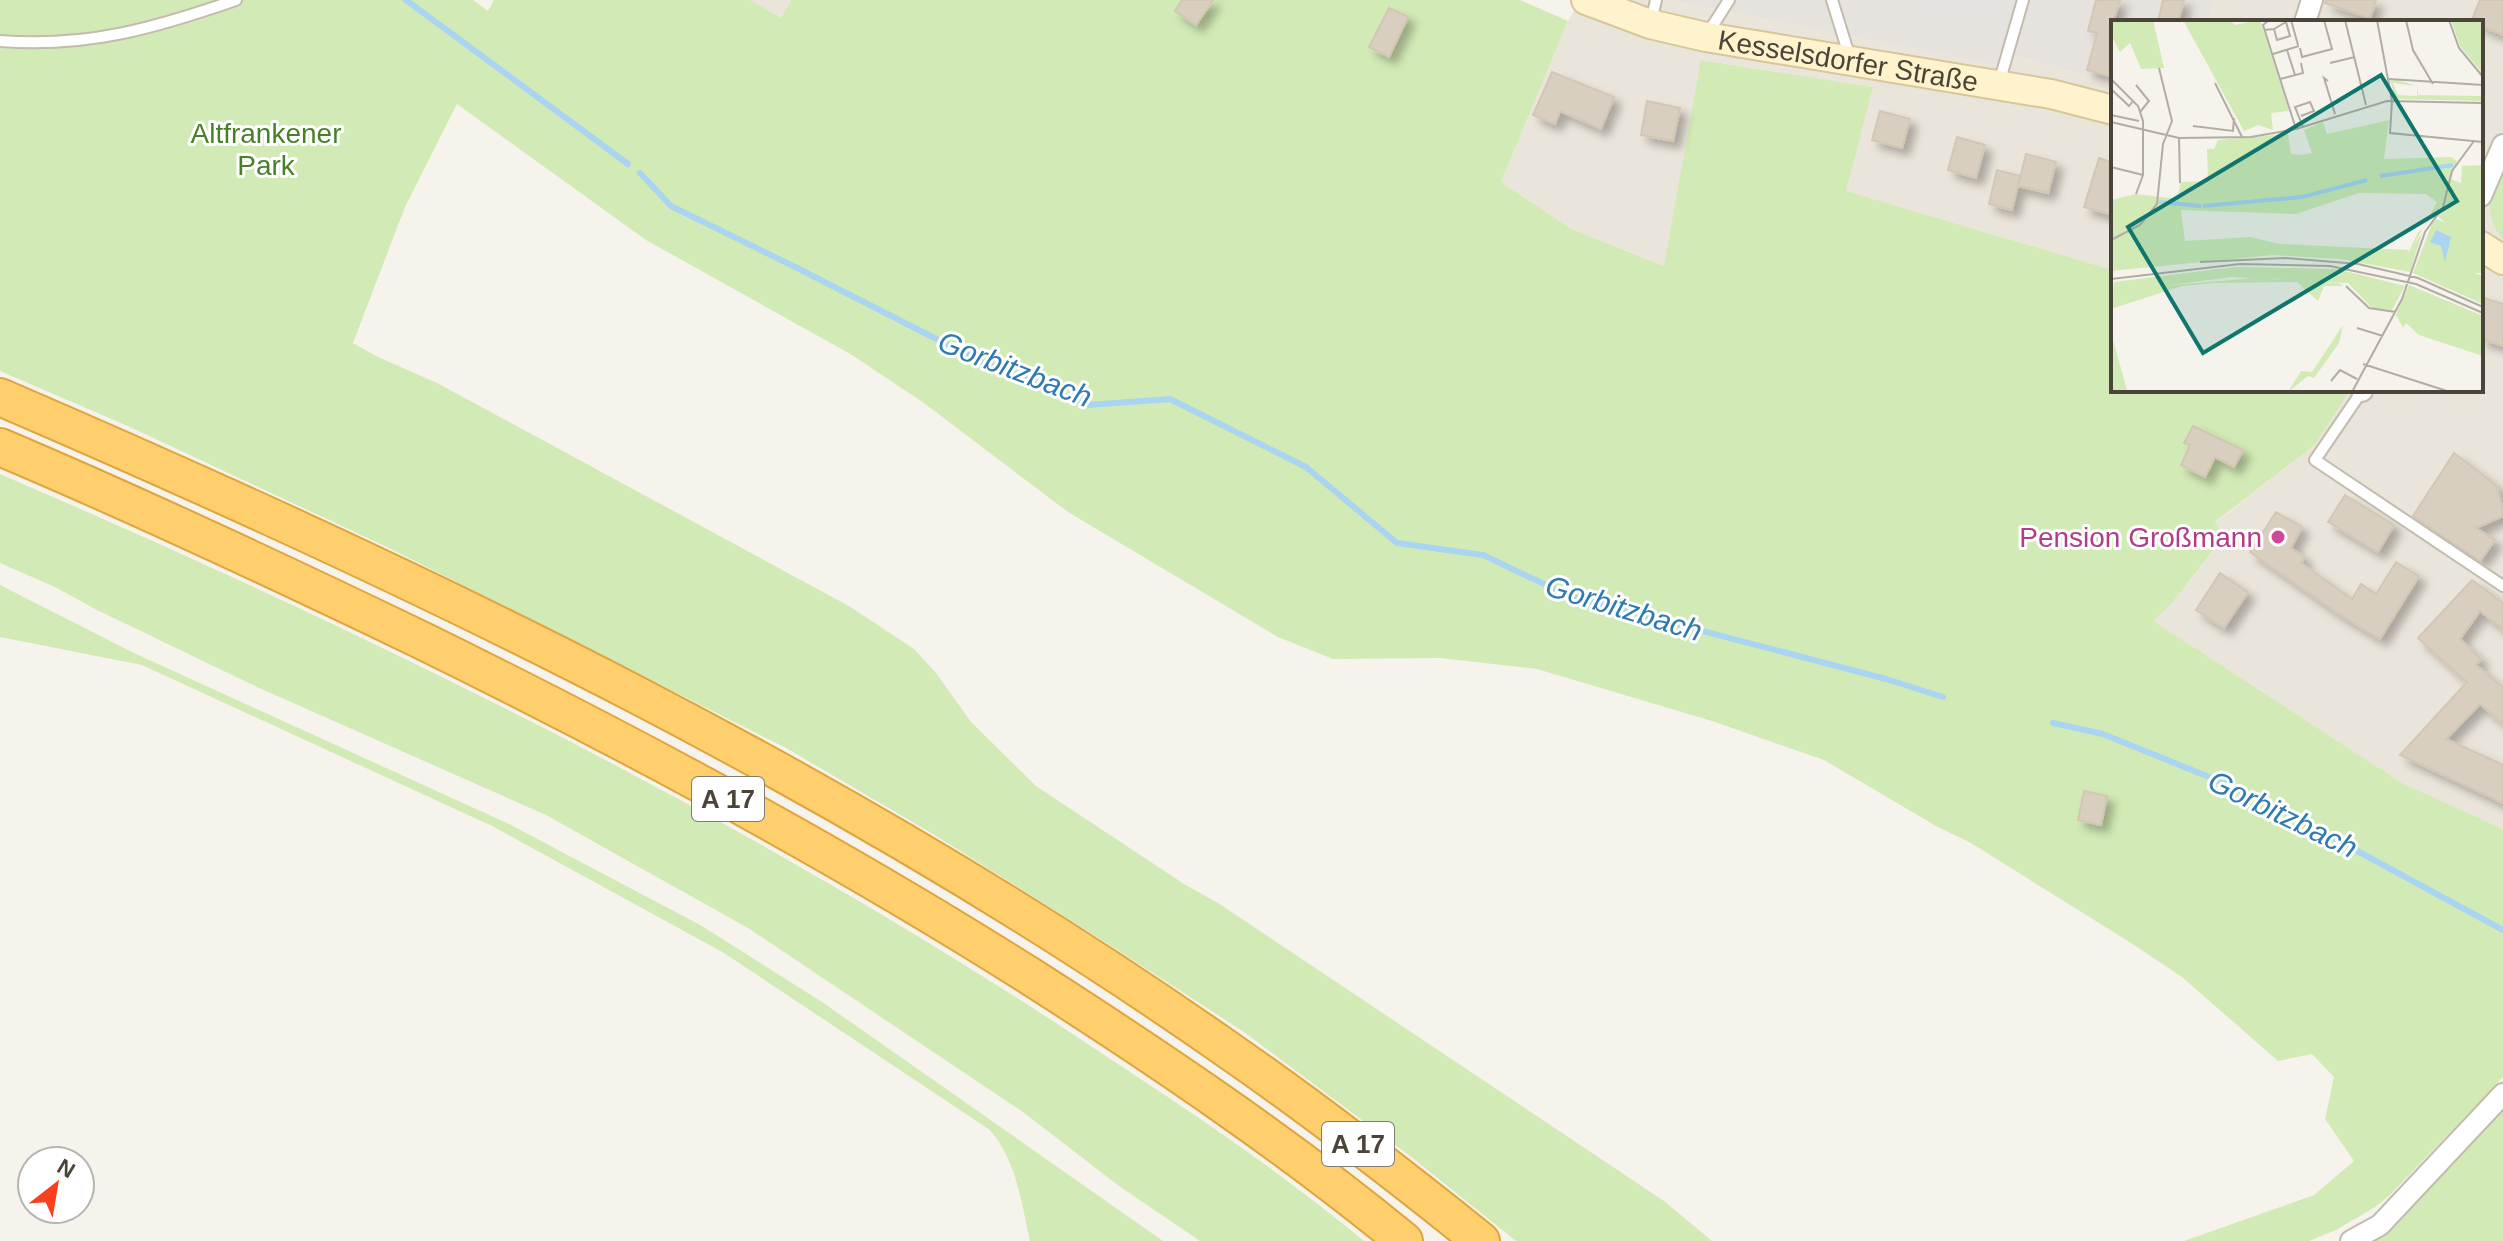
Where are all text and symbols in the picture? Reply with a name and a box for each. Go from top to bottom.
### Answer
inset map [2111,20,2483,392]
street label: Kesselsdorfer Straße [1716,24,1981,97]
park label: Altfrankener Park [191,118,341,181]
water label: Gorbitzbach [934,325,1096,413]
place label: Pension Großmann [2019,522,2262,553]
marker: Pension Großmann [2269,528,2287,546]
water label: Gorbitzbach [1542,569,1706,647]
water label: Gorbitzbach [2203,764,2363,864]
road number: A 17 [692,777,764,821]
road number: A 17 [1322,1122,1394,1166]
north arrow [16,1145,96,1225]
text: N [53,1153,79,1183]

